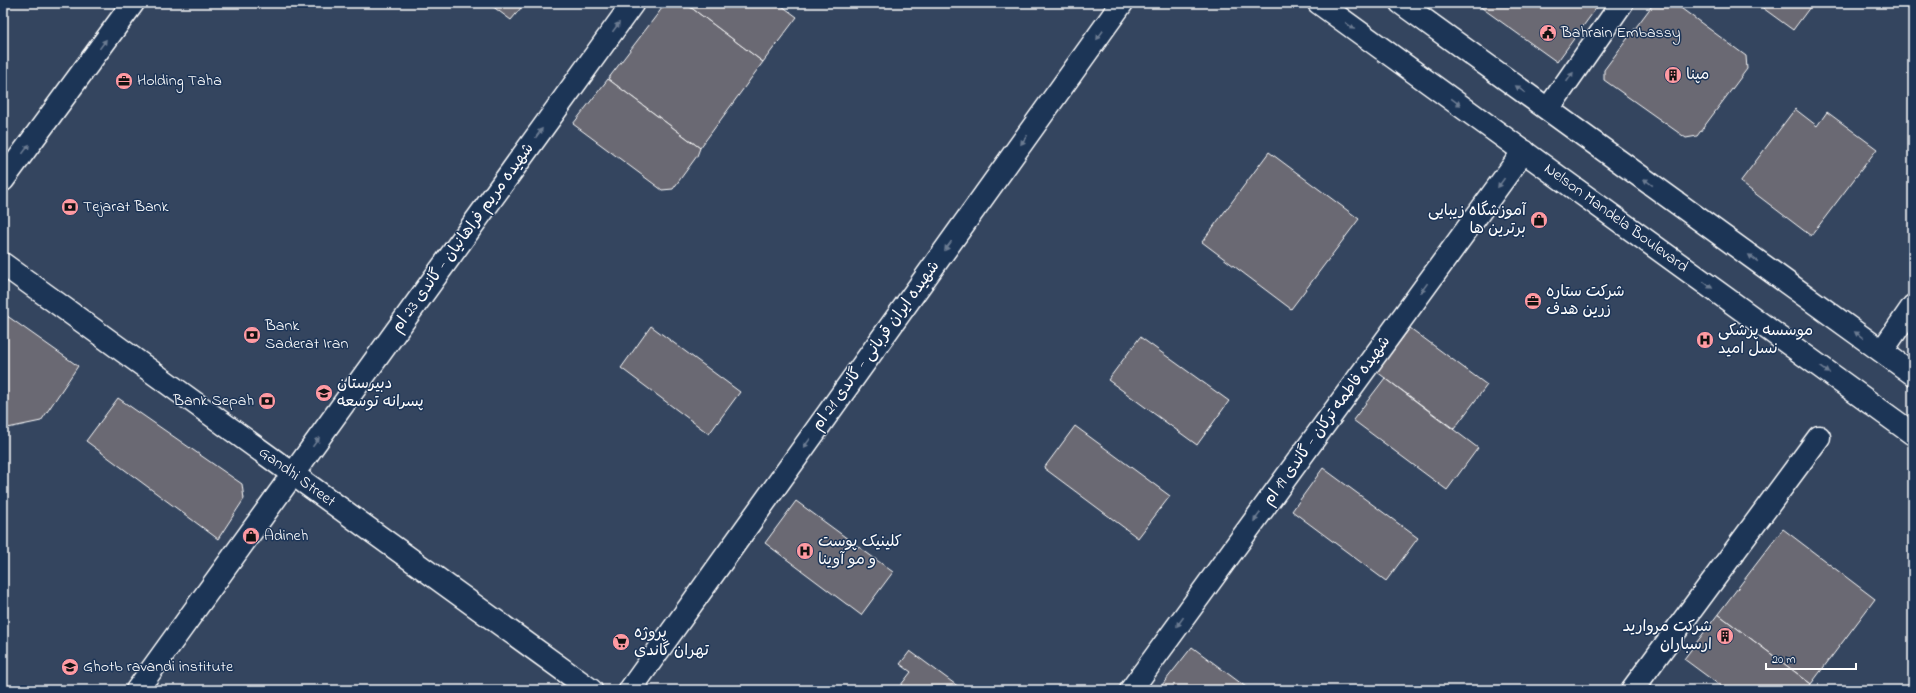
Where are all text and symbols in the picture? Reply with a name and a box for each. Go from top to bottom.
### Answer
place label: Bahrain Embassy [1560,21,1681,45]
one-way arrow [611,22,620,33]
one-way arrow [1345,22,1356,30]
public building icon: Bahrain Embassy [1538,23,1558,43]
one-way arrow [1096,29,1104,40]
one-way arrow [99,38,107,49]
place label: مپنا [1686,63,1709,87]
building icon: مپنا [1663,65,1683,85]
place label: Holding Taha [137,69,222,93]
office icon: Holding Taha [114,71,134,91]
one-way arrow [1566,72,1574,82]
one-way arrow [1515,85,1526,93]
one-way arrow [1450,98,1461,106]
one-way arrow [535,127,544,138]
one-way arrow [1020,135,1028,146]
street label: شهیده مریم فراهانیان - گاندی 23 ام [386,138,540,338]
one-way arrow [22,143,30,154]
street label: Nelson Mandela Boulevard [1539,157,1693,279]
one-way arrow [1497,178,1505,188]
one-way arrow [1643,178,1654,186]
place label: Tejarat Bank [83,195,169,219]
bank icon: Tejarat Bank [60,197,80,217]
place label: آموزشگاه زیبایی برترین ها [1428,199,1527,241]
shop icon: آموزشگاه زیبایی برترین ها [1529,210,1549,230]
one-way arrow [944,241,952,251]
one-way arrow [1748,254,1759,262]
street label: شهیده ایران قربانی - گاندی 21 ام [806,256,946,436]
place label: شرکت ستاره زرین هدف [1546,280,1625,322]
one-way arrow [1703,281,1714,289]
one-way arrow [1421,283,1429,293]
office icon: شرکت ستاره زرین هدف [1523,291,1543,311]
place label: Bank Saderat Iran [264,314,348,356]
place label: موسسه پزشکی نسل امید [1718,319,1813,361]
bank icon: Bank Saderat Iran [242,325,262,345]
hospital icon: موسسه پزشکی نسل امید [1695,330,1715,350]
street label: شهیده فاطمه ترکان - گاندی 19 ام [1257,331,1397,511]
one-way arrow [1853,331,1864,339]
one-way arrow [1819,366,1830,374]
place label: دبیرستان پسرانه توسعه [337,372,424,414]
school or university icon: دبیرستان پسرانه توسعه [314,383,334,403]
place label: Bank Sepah [172,389,254,413]
bank icon: Bank Sepah [257,391,277,411]
one-way arrow [312,437,320,448]
one-way arrow [803,437,811,448]
street label: Gandhi Street [253,441,341,514]
one-way arrow [1253,512,1261,523]
place label: Adineh [264,524,308,548]
shop icon: Adineh [241,526,261,546]
place label: کلینیک پوست و مو آوینا [818,530,902,572]
hospital icon: کلینیک پوست و مو آوینا [795,541,815,561]
place label: شرکت مروارید ارسباران [1623,615,1712,657]
one-way arrow [1176,617,1184,628]
place label: پروژه تهران گاندی [634,621,709,663]
building icon: شرکت مروارید ارسباران [1715,626,1735,646]
supermarket icon: پروژه تهران گاندی [611,632,631,652]
scale bar [1766,645,1856,671]
text: 20 m [1772,651,1795,669]
place label: Ghotb ravandi institute [83,655,234,679]
school or university icon: Ghotb ravandi institute [60,657,80,677]

